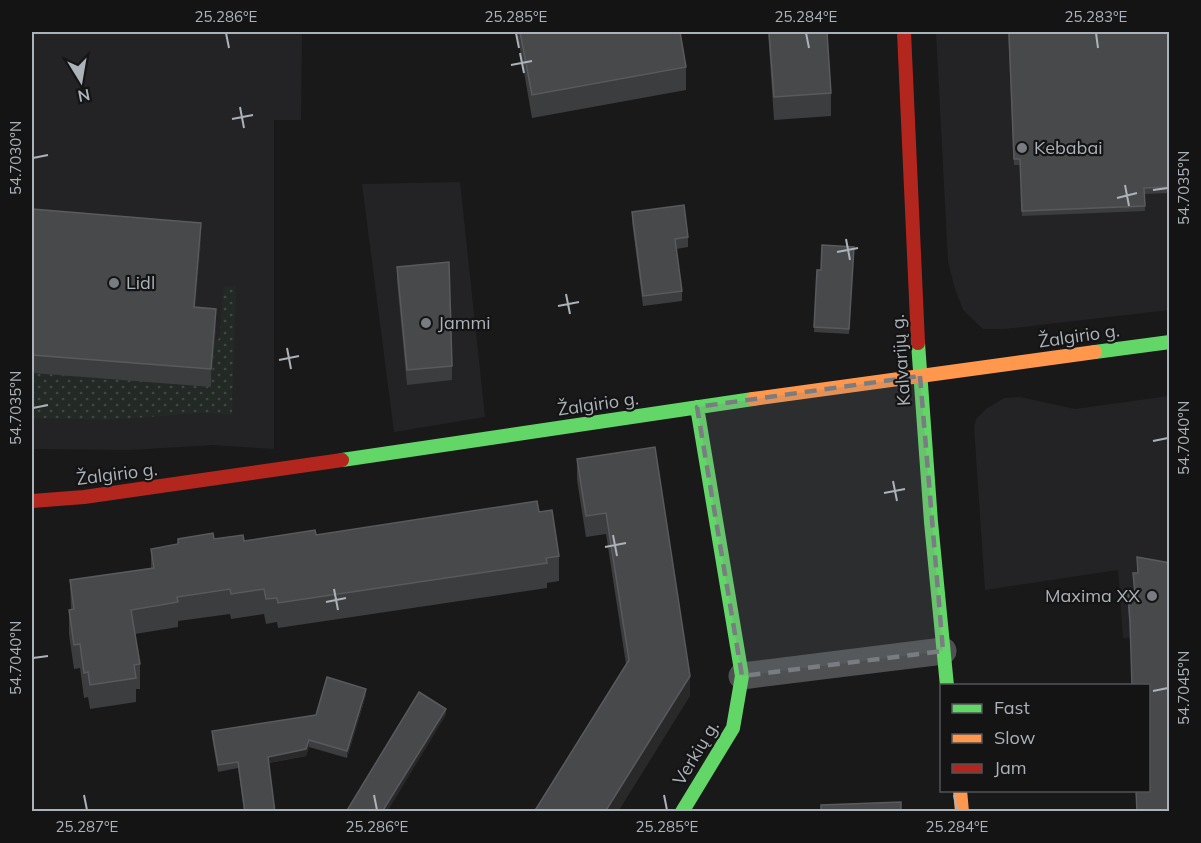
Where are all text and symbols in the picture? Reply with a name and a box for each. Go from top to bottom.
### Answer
text: 25.286°E [195,7,258,26]
text: 25.285°E [485,7,548,26]
text: 25.284°E [775,7,838,26]
text: 25.283°E [1065,7,1128,26]
north arrow [51,51,111,111]
text: N [76,85,92,107]
text: 54.7030°N [6,121,25,195]
place label: Kebabai [1034,136,1102,159]
marker: Kebabai [1015,141,1029,155]
text: 54.7035°N [1174,151,1193,225]
place label: Lidl [126,271,155,294]
marker: Lidl [107,276,121,290]
place label: Jammi [438,311,491,334]
street label: Kalvarijų g. [886,313,915,407]
marker: Jammi [419,316,433,330]
street label: Žalgirio g. [1037,318,1121,353]
text: 54.7035°N [6,371,25,445]
street label: Žalgirio g. [556,386,640,421]
text: 54.7040°N [1174,401,1193,475]
street label: Žalgirio g. [75,457,159,490]
place label: Maxima XX [1045,584,1140,607]
marker: Maxima XX [1145,589,1159,603]
text: 54.7040°N [6,621,25,695]
text: 54.7045°N [1174,651,1193,725]
legend [940,684,1150,792]
text: Fast [994,696,1030,719]
street label: Verkių g. [667,716,724,789]
text: Slow [994,726,1036,749]
text: Jam [994,756,1027,779]
text: 25.287°E [56,817,119,836]
text: 25.286°E [346,817,409,836]
text: 25.285°E [636,817,699,836]
text: 25.284°E [926,817,989,836]

